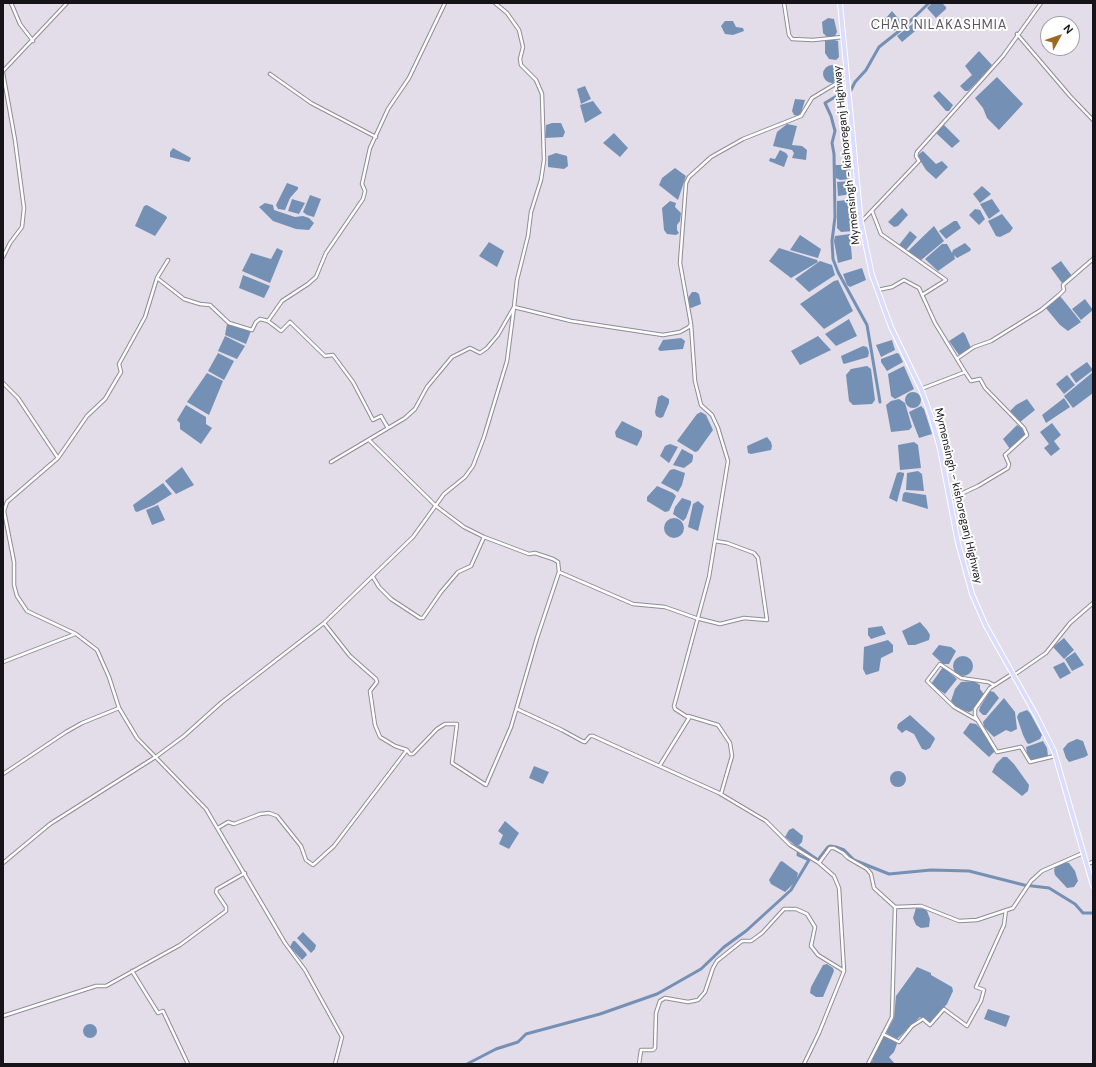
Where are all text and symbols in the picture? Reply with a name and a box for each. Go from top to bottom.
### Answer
north arrow [1040,16,1080,56]
district label: CHAR NILAKASHMIA [871,18,1007,34]
text: N [1060,21,1076,37]
street label: Mymensingh - kishoreganj Highway [831,65,863,245]
street label: Mymensingh - kishoreganj Highway [931,407,985,585]

